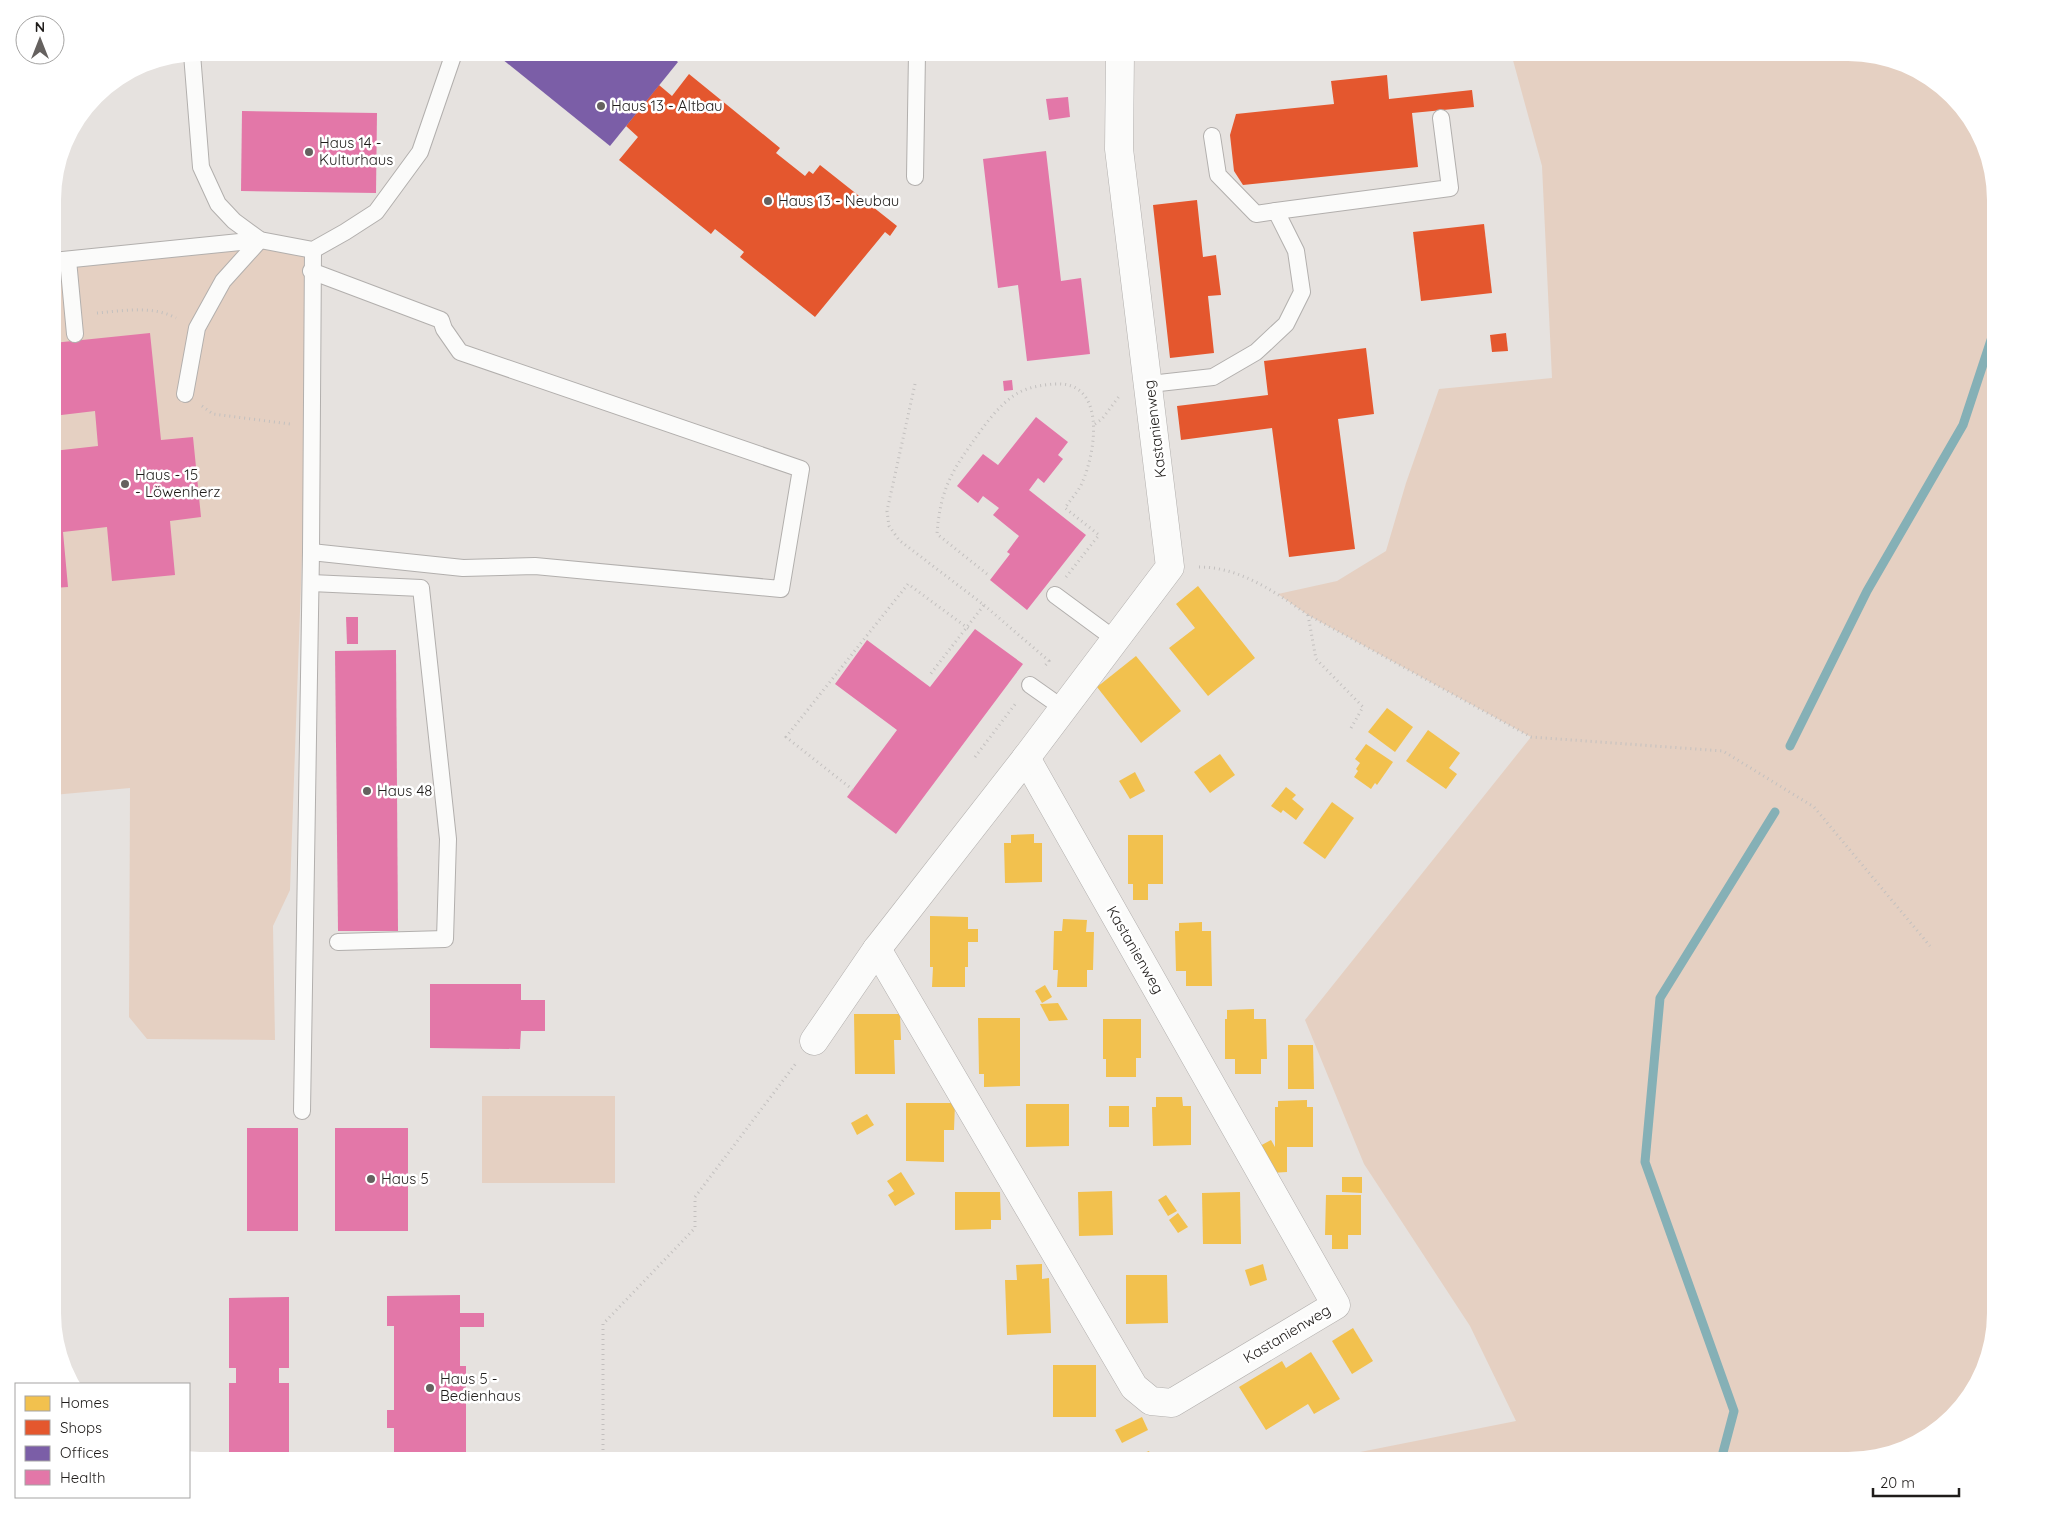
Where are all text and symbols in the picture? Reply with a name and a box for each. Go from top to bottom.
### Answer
north arrow [15,15,65,65]
text: N [35,18,45,36]
place label: Haus 13 - Altbau [611,96,723,115]
marker: Haus 13 - Altbau [595,100,607,112]
place label: Haus 14 - Kulturhaus [319,133,393,169]
marker: Haus 14 - Kulturhaus [303,146,315,158]
place label: Haus 13 - Neubau [778,191,899,210]
marker: Haus 13 - Neubau [762,195,774,207]
street label: Kastanienweg [1139,379,1170,479]
place label: Haus - 15 - Löwenherz [135,465,220,501]
marker: Haus - 15 - Löwenherz [119,478,131,490]
place label: Haus 48 [377,781,432,800]
marker: Haus 48 [361,785,373,797]
street label: Kastanienweg [1103,902,1168,997]
place label: Haus 5 [381,1169,429,1188]
marker: Haus 5 [365,1173,377,1185]
street label: Kastanienweg [1240,1300,1334,1367]
place label: Haus 5 - Bedienhaus [440,1369,521,1405]
marker: Haus 5 - Bedienhaus [424,1382,436,1394]
legend [15,1383,190,1498]
text: Homes [60,1393,109,1412]
text: Shops [60,1418,102,1437]
text: Offices [60,1443,109,1462]
scale bar [1873,1466,1959,1498]
text: Health [60,1468,105,1487]
text: 20 m [1880,1473,1915,1492]

